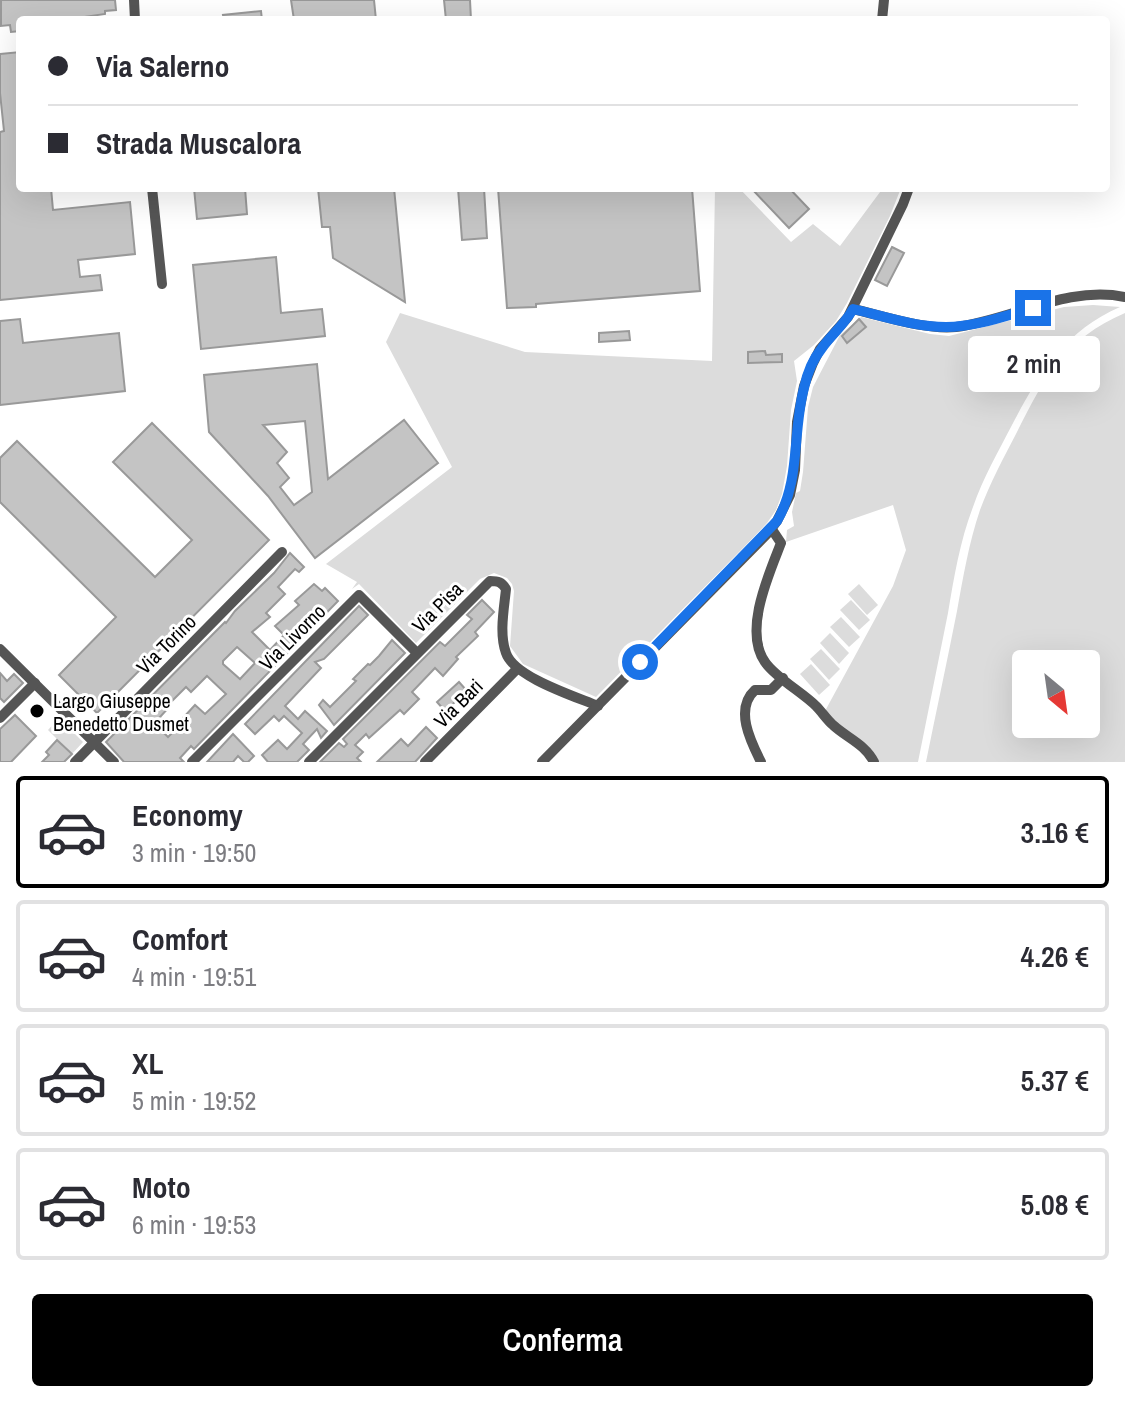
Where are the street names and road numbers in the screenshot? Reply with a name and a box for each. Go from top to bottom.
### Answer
street label: Via Pisa [406,576,468,638]
street label: Via Livorno [253,598,331,676]
street label: Via Torino [130,608,202,680]
street label: Via Bari [428,673,488,733]

